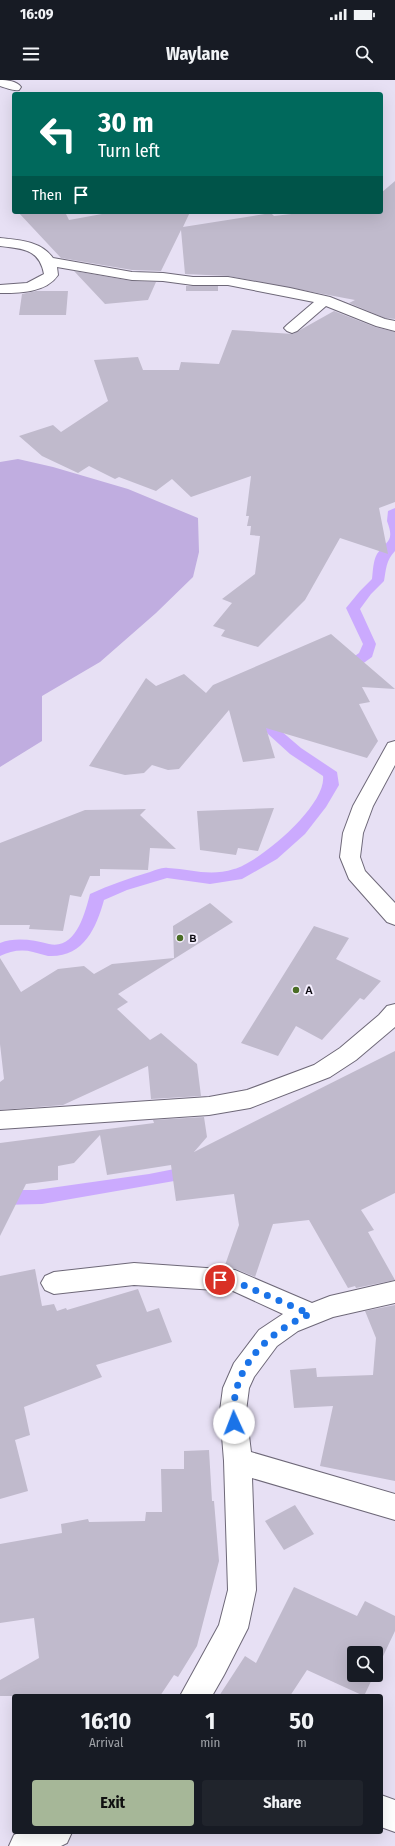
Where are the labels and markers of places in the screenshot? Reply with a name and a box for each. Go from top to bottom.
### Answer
marker: Ｂ [175,933,185,943]
place label: Ｂ [188,933,198,945]
marker: Ａ [291,985,301,995]
place label: Ａ [304,985,314,997]
pin [203,1263,237,1297]

